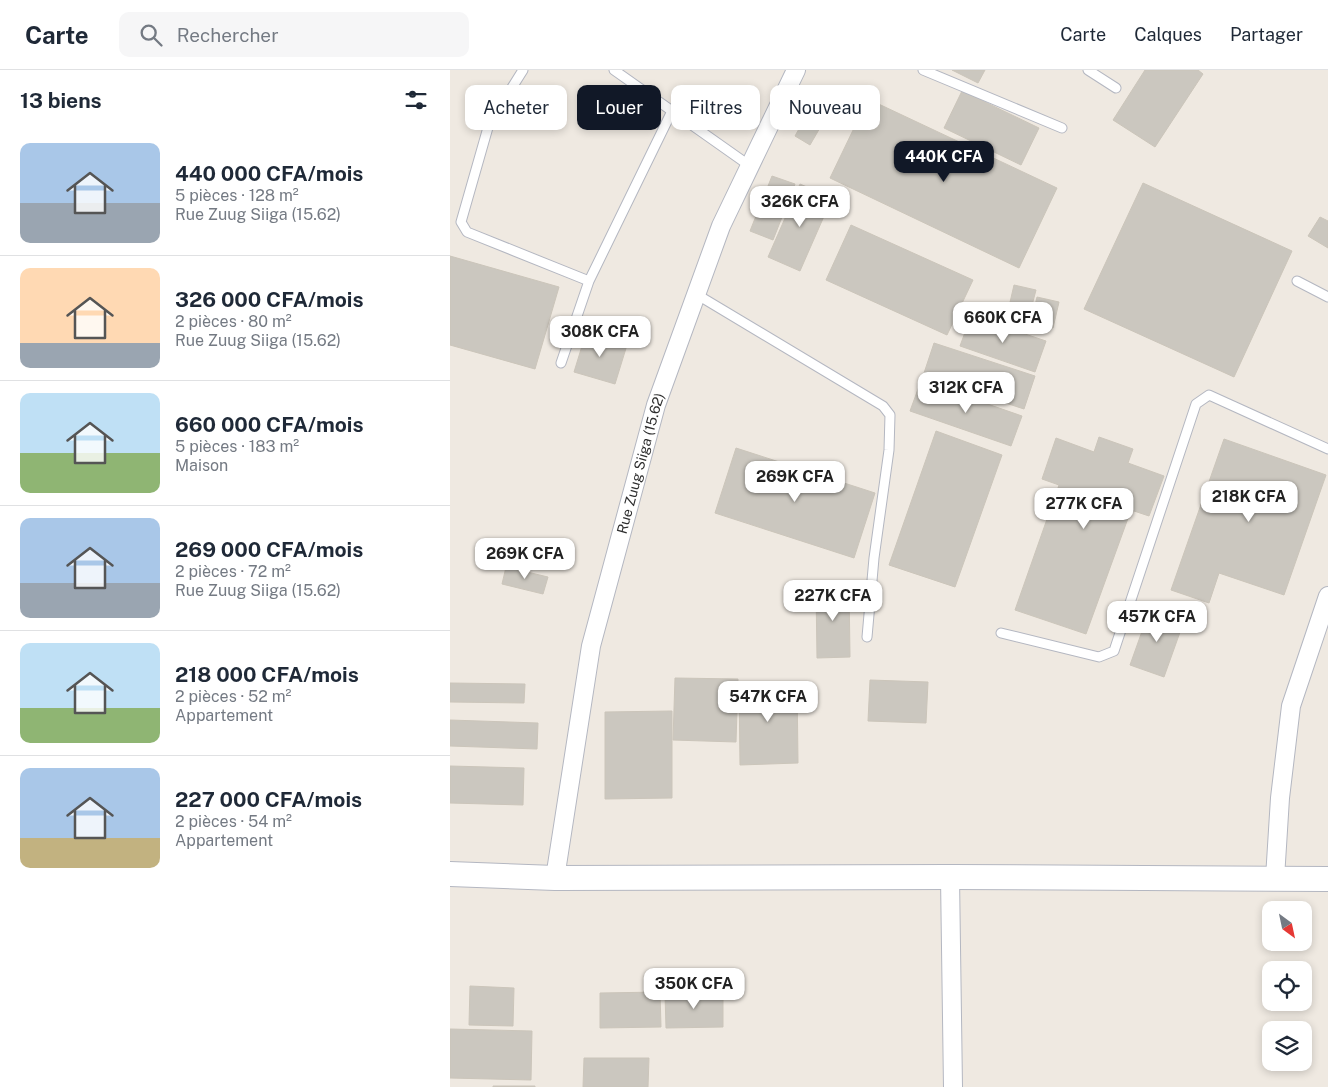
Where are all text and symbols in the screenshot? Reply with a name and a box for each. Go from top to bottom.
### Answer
search box [119,12,469,57]
text: Carte [25,21,89,49]
icon: search [137,21,165,49]
text: Rechercher [177,24,279,46]
text: Carte [1060,24,1106,45]
text: Calques [1134,24,1202,45]
text: Partager [1230,24,1303,45]
chip: Acheter [465,85,567,130]
chip: Louer [577,85,661,130]
chip: Filtres [671,85,760,130]
chip: Nouveau [770,85,880,130]
icon: filters [402,86,430,114]
text: 13 biens [20,88,102,113]
pin: 440K CFA [892,140,996,183]
text: 440K CFA [905,147,983,166]
text: 440 000 CFA/mois [175,161,363,186]
icon: home [60,163,120,223]
text: 5 pièces · 128 m² [175,186,299,205]
pin: 326K CFA [748,186,852,228]
text: 326K CFA [761,192,839,211]
text: Rue Zuug Siiga (15.62) [175,205,341,224]
text: 326 000 CFA/mois [175,287,363,312]
icon: home [60,288,120,348]
pin: 660K CFA [951,302,1055,344]
text: 660K CFA [964,308,1042,327]
text: 2 pièces · 80 m² [175,312,292,331]
pin: 308K CFA [548,316,652,358]
text: 308K CFA [561,322,639,341]
text: Rue Zuug Siiga (15.62) [175,331,341,350]
pin: 312K CFA [914,372,1018,414]
text: 312K CFA [929,378,1003,397]
street label: Rue Zuug Siiga (15.62) [614,391,668,536]
text: 660 000 CFA/mois [175,412,363,437]
icon: home [60,413,120,473]
text: 5 pièces · 183 m² [175,437,299,456]
text: Maison [175,456,228,475]
pin: 269K CFA [743,460,847,503]
text: 269K CFA [756,467,834,486]
pin: 218K CFA [1197,480,1301,523]
text: 218K CFA [1212,487,1286,506]
pin: 277K CFA [1032,488,1136,530]
text: 277K CFA [1045,494,1123,513]
text: 269 000 CFA/mois [175,537,363,562]
icon: home [60,538,120,598]
pin: 269K CFA [473,538,577,580]
text: 269K CFA [486,544,564,563]
text: 2 pièces · 72 m² [175,562,291,581]
pin: 227K CFA [781,580,885,622]
text: Rue Zuug Siiga (15.62) [175,581,341,600]
text: 227K CFA [794,586,872,605]
pin: 457K CFA [1105,600,1209,643]
text: 457K CFA [1118,607,1196,626]
text: 218 000 CFA/mois [175,662,359,687]
icon: home [60,663,120,723]
pin: 547K CFA [716,680,820,723]
text: 2 pièces · 52 m² [175,687,291,706]
text: 547K CFA [729,687,807,706]
text: Appartement [175,706,273,725]
text: 227 000 CFA/mois [175,787,362,812]
icon: home [60,788,120,848]
text: 2 pièces · 54 m² [175,812,292,831]
text: Appartement [175,831,273,850]
north arrow [1262,901,1312,951]
map controls [1262,901,1312,1071]
button: locate [1262,961,1312,1011]
pin: 350K CFA [642,968,746,1010]
text: 350K CFA [655,974,733,993]
button: layers [1262,1021,1312,1071]

